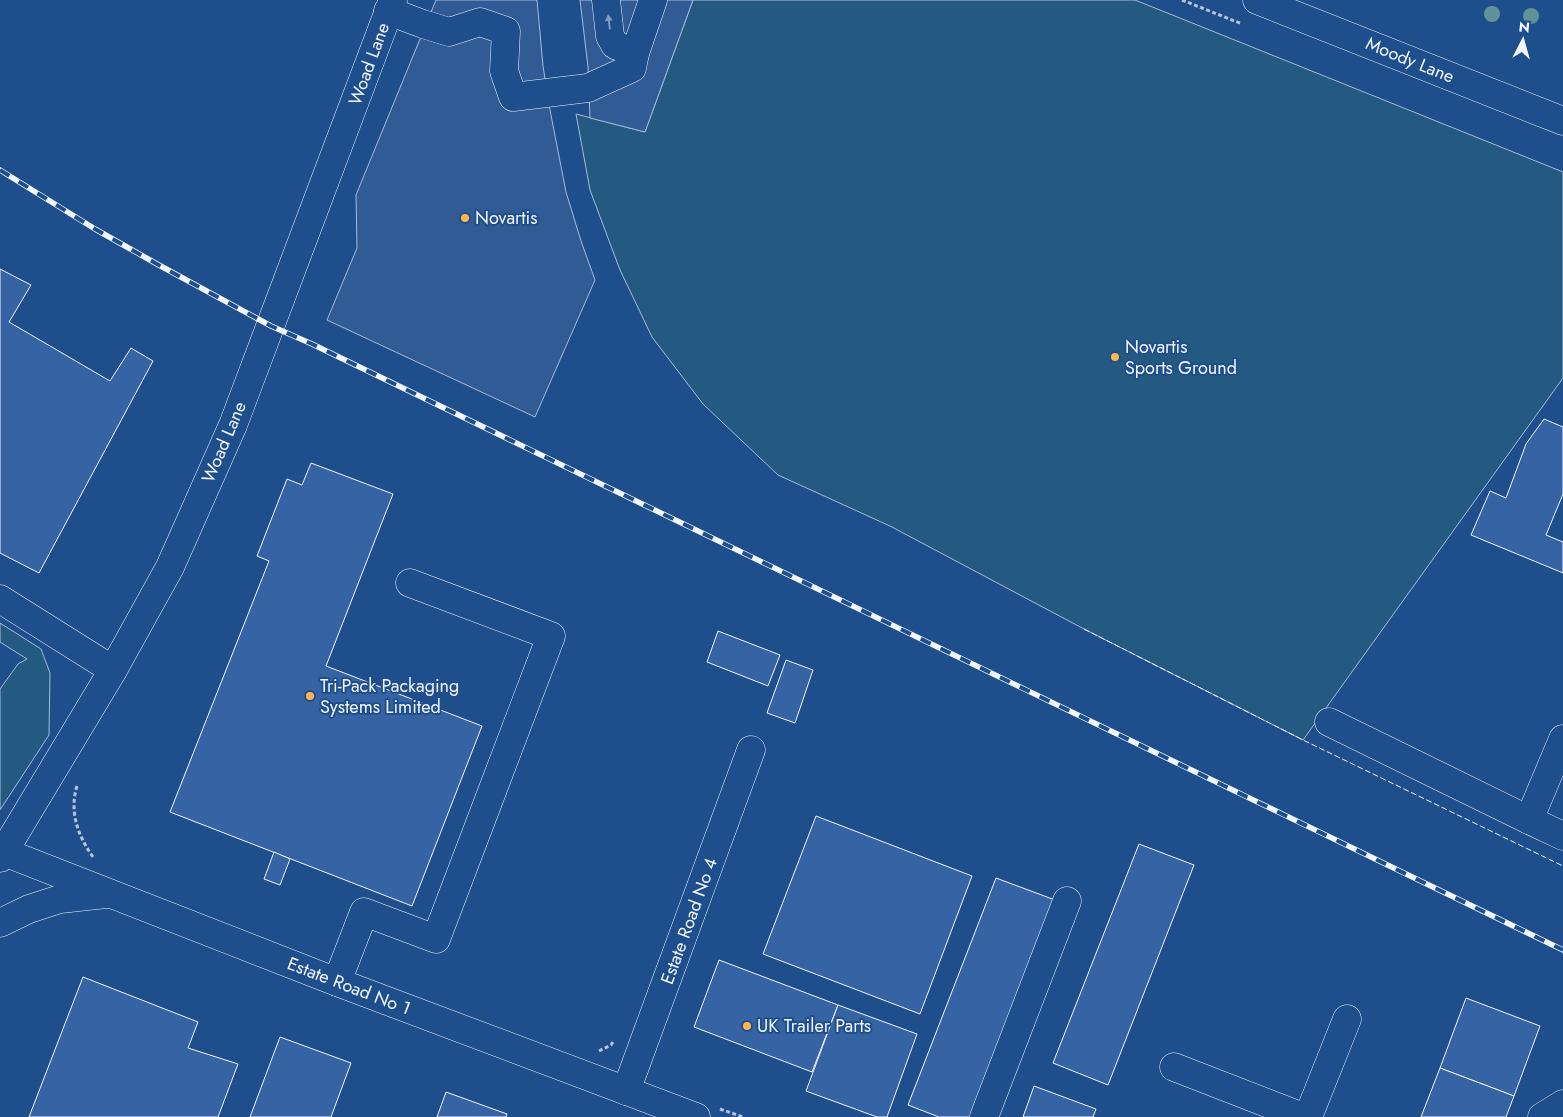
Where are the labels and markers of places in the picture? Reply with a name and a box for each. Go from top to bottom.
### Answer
place label: Novartis [475,205,538,231]
marker: Novartis [459,212,471,224]
place label: Novartis Sports Ground [1125,334,1237,381]
marker: Novartis Sports Ground [1109,351,1121,363]
place label: Tri-Pack Packaging Systems Limited [320,673,459,720]
marker: Tri-Pack Packaging Systems Limited [304,690,316,702]
place label: UK Trailer Parts [757,1013,871,1039]
marker: UK Trailer Parts [741,1020,753,1032]

